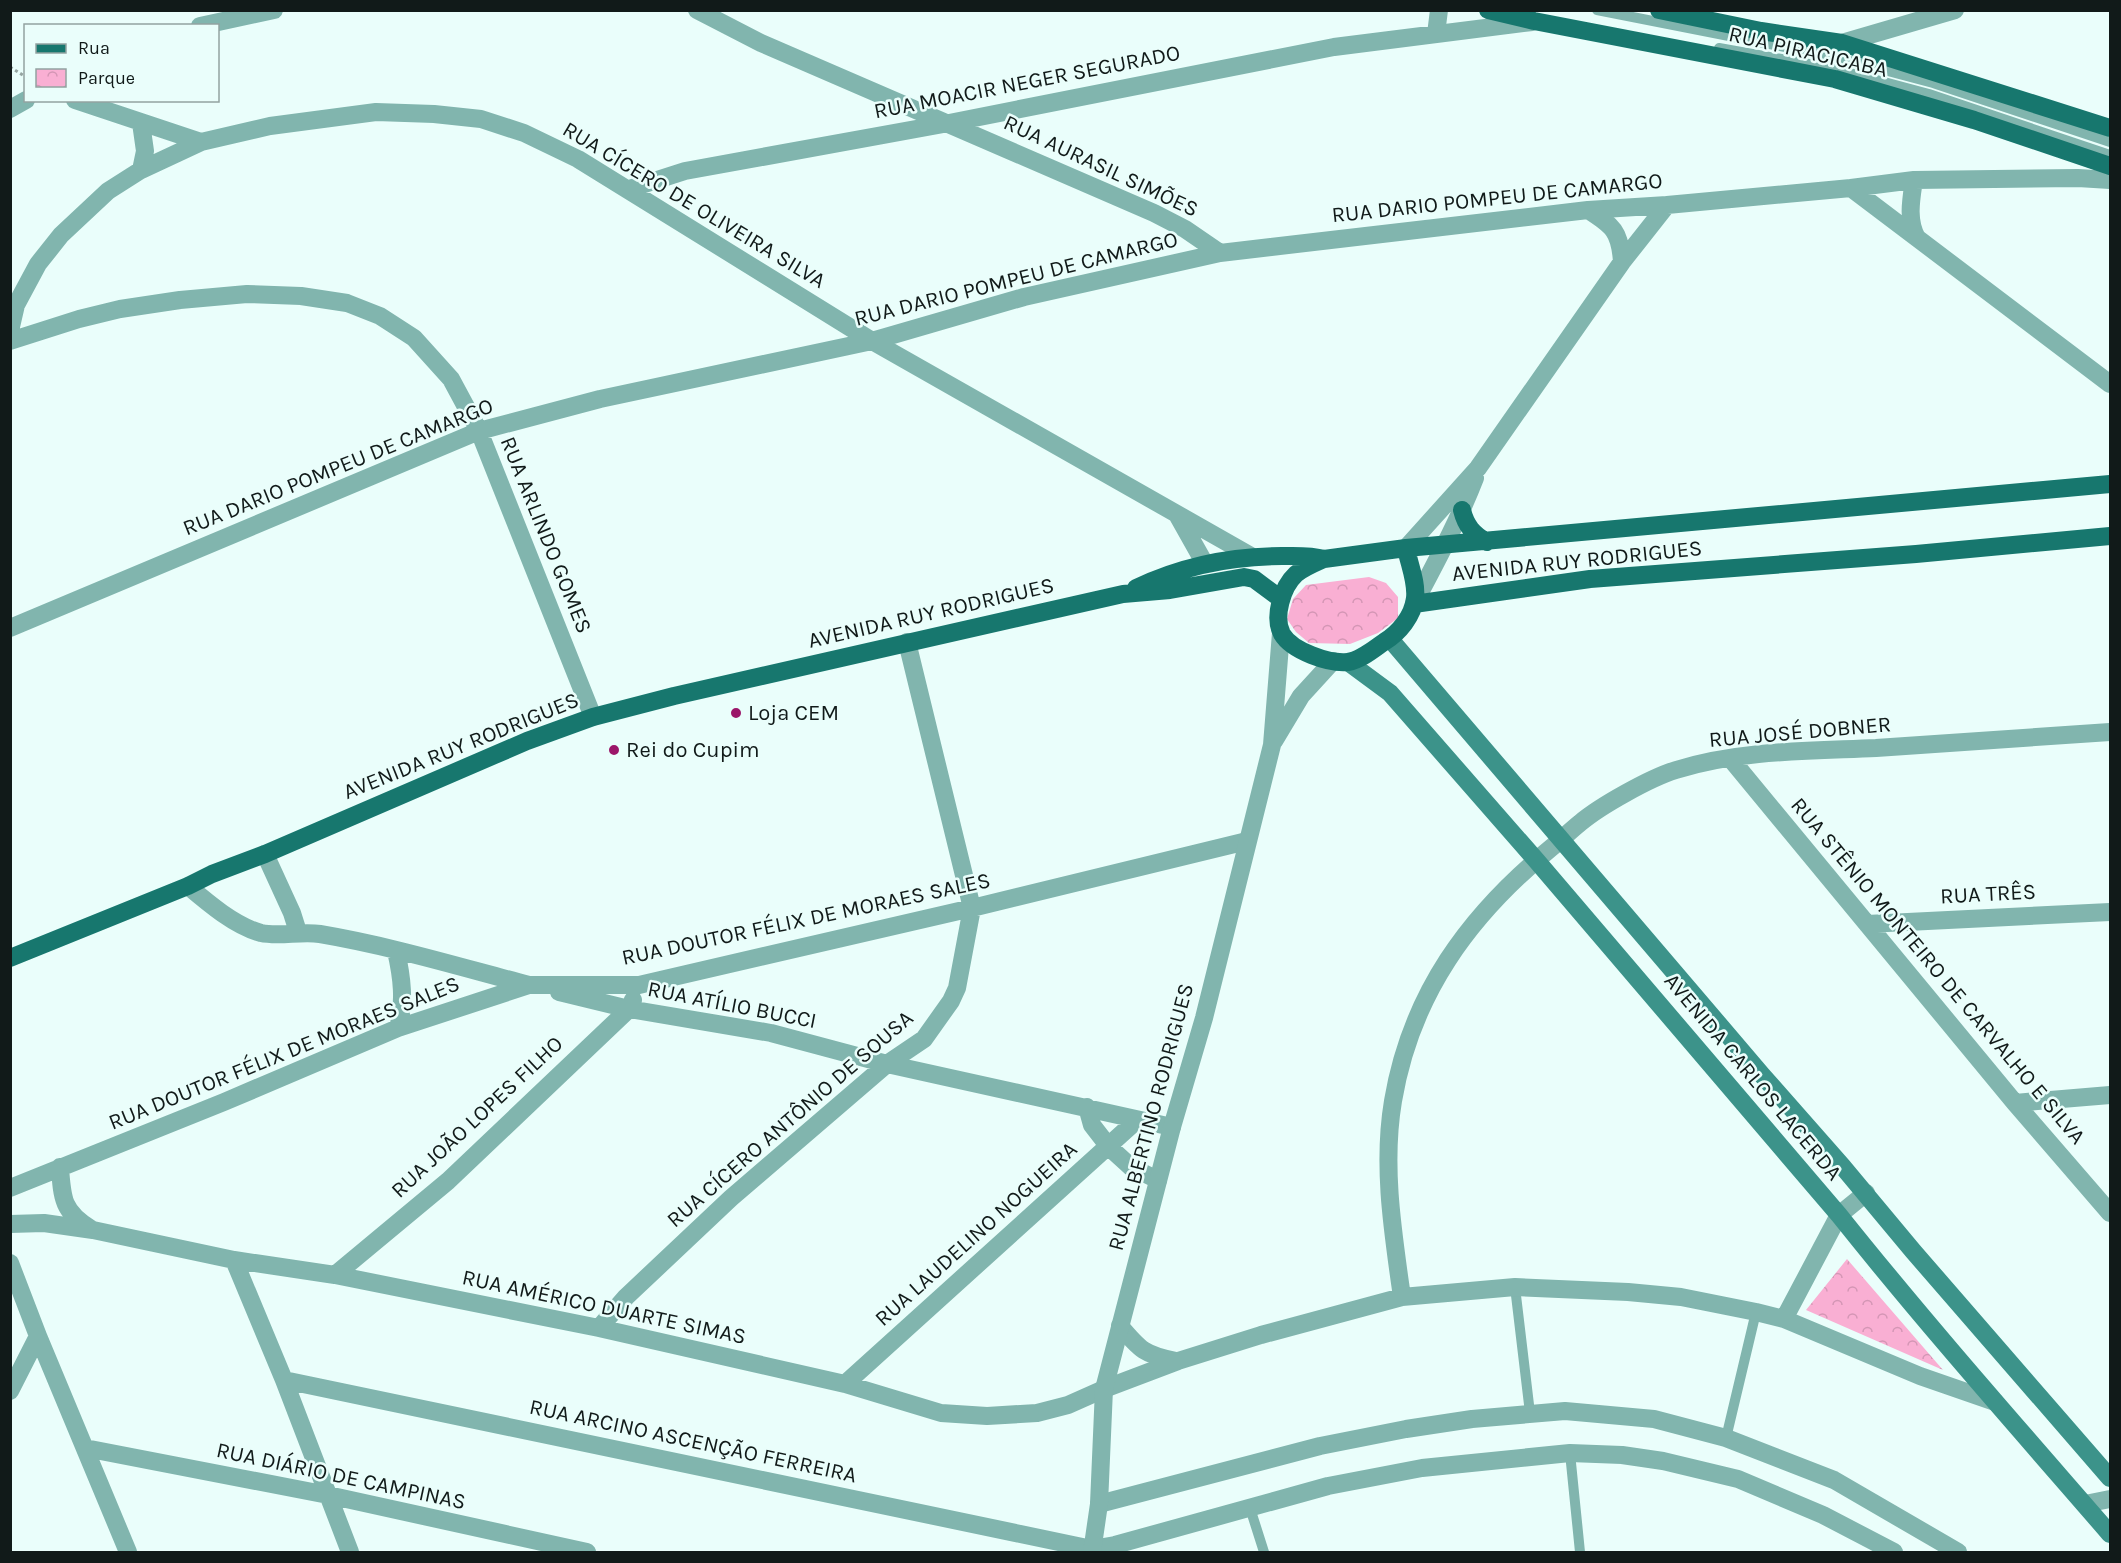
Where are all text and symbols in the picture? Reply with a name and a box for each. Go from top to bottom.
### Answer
street label: RUA PIRACICABA [1726,21,1890,83]
legend [24,24,219,102]
text: Rua [78,37,110,59]
street label: RUA MOACIR NEGER SEGURADO [872,40,1182,124]
text: Parque [78,67,135,89]
street label: RUA AURASIL SIMÕES [1000,109,1202,223]
street label: RUA CÍCERO DE OLIVEIRA SILVA [558,115,831,294]
street label: RUA DARIO POMPEU DE CAMARGO [1330,168,1664,228]
street label: RUA DARIO POMPEU DE CAMARGO [852,226,1180,332]
street label: RUA DARIO POMPEU DE CAMARGO [179,393,497,541]
street label: RUA ARLINDO GOMES [495,433,597,637]
street label: AVENIDA RUY RODRIGUES [1451,535,1703,587]
street label: AVENIDA RUY RODRIGUES [806,572,1056,654]
street label: AVENIDA RUY RODRIGUES [340,687,582,805]
place label: Loja CEM [748,700,839,726]
marker: Loja CEM [729,706,743,720]
street label: RUA JOSÉ DOBNER [1708,710,1892,753]
place label: Rei do Cupim [626,737,760,763]
marker: Rei do Cupim [607,743,621,757]
street label: RUA STÊNIO MONTEIRO DE CARVALHO E SILVA [1785,792,2091,1150]
street label: RUA DOUTOR FÉLIX DE MORAES SALES [619,866,993,971]
street label: RUA TRÊS [1939,879,2037,909]
street label: AVENIDA CARLOS LACERDA [1659,968,1848,1186]
street label: RUA DOUTOR FÉLIX DE MORAES SALES [104,970,463,1136]
street label: RUA ATÍLIO BUCCI [645,975,819,1034]
street label: RUA ALBERTINO RODRIGUES [1103,980,1199,1254]
street label: RUA CÍCERO ANTÔNIO DE SOUSA [661,1004,919,1233]
street label: RUA JOÃO LOPES FILHO [386,1031,568,1203]
street label: RUA LAUDELINO NOGUEIRA [869,1136,1083,1332]
street label: RUA AMÉRICO DUARTE SIMAS [460,1263,749,1350]
street label: RUA ARCINO ASCENÇÃO FERREIRA [527,1394,859,1488]
street label: RUA DIÁRIO DE CAMPINAS [214,1436,468,1515]

